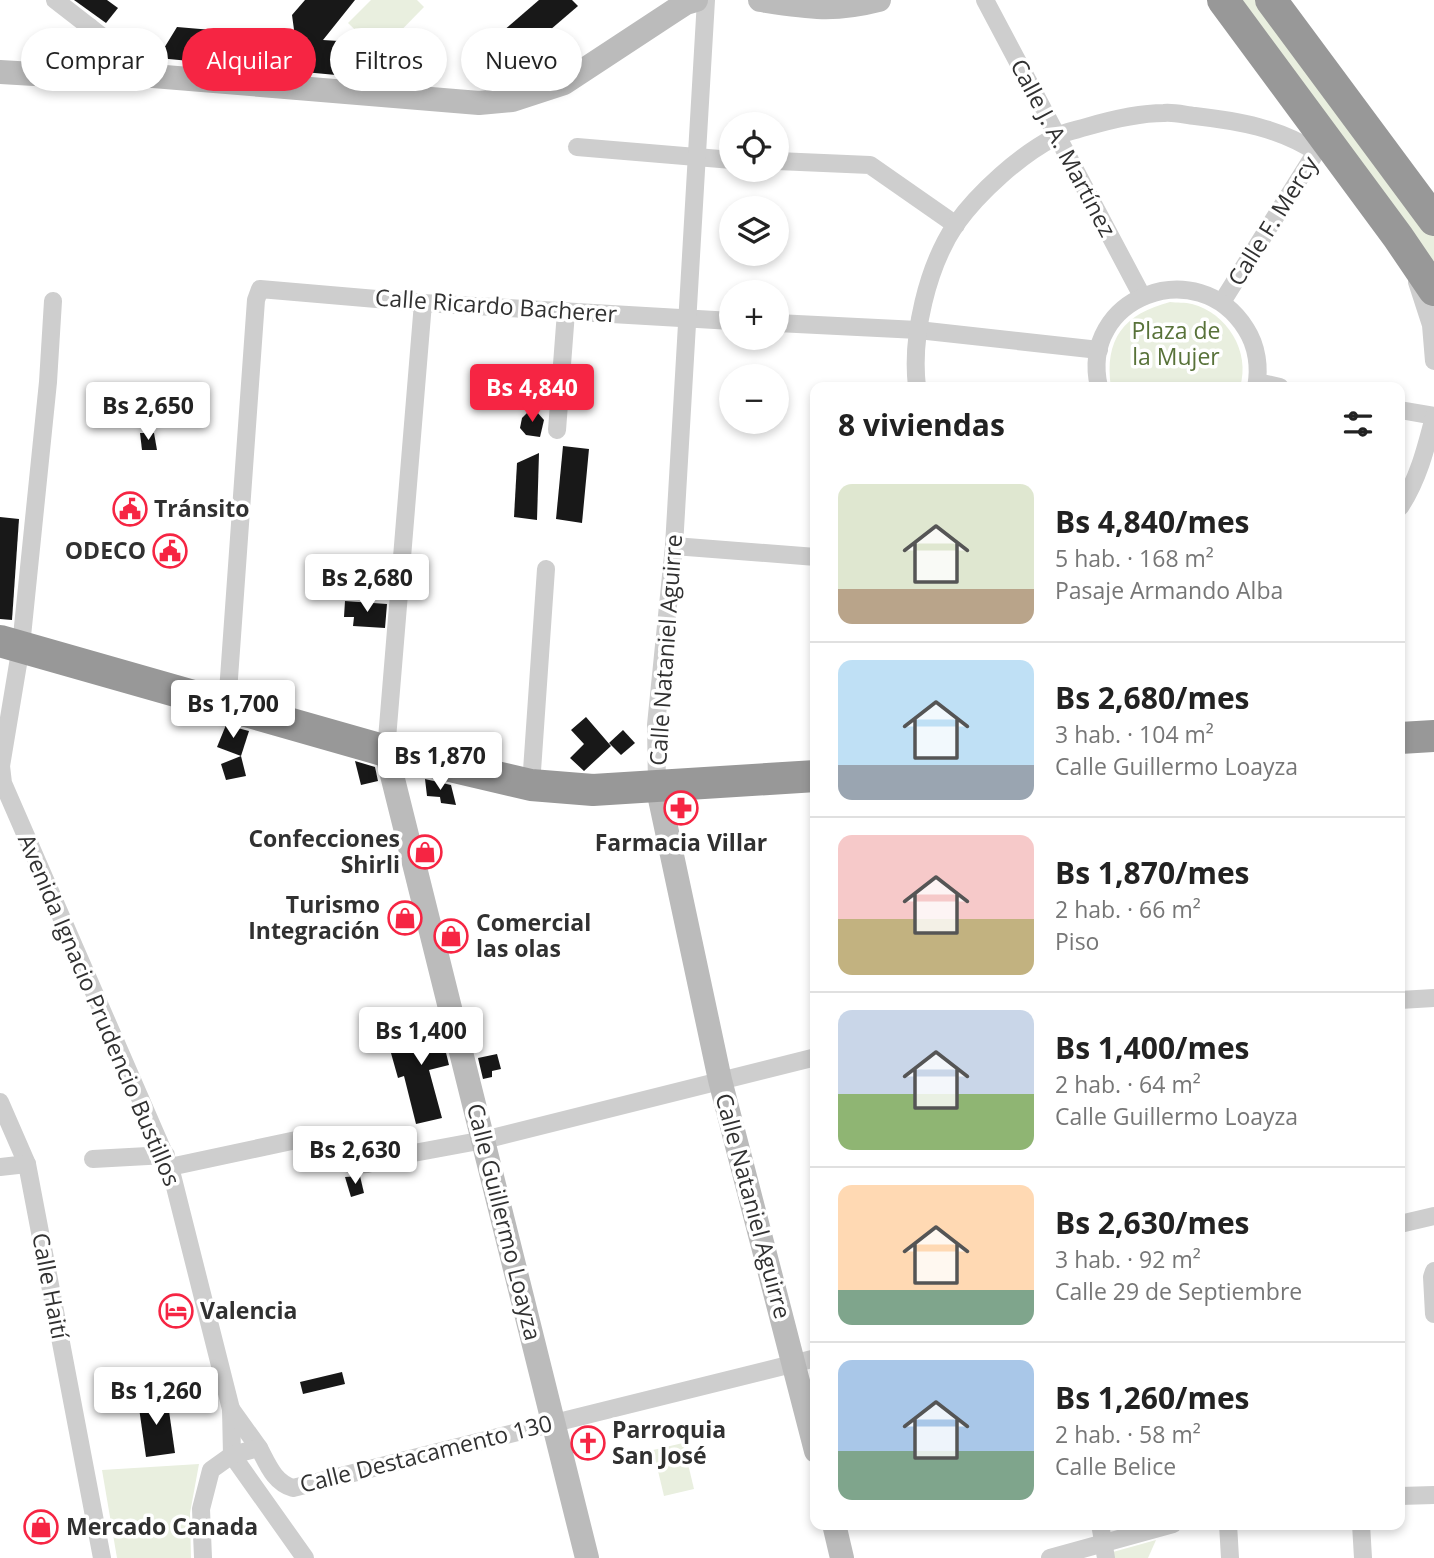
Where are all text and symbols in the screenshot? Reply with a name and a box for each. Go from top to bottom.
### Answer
chip: Comprar [21,28,168,91]
chip: Alquilar [182,28,316,91]
chip: Filtros [330,28,447,91]
chip: Nuevo [461,28,582,91]
street label: Calle J. A. Martínez [1003,53,1124,242]
map controls [719,112,789,434]
button: locate [719,112,789,182]
street label: Calle F. Mercy [1220,149,1325,291]
button: layers [719,196,789,266]
button: + [719,280,789,350]
street label: Calle Ricardo Bacherer [374,281,619,329]
park label: Plaza de la Mujer [1132,314,1220,372]
pin: Bs 4,840 [460,364,604,424]
button: − [719,364,789,434]
text: Bs 4,840 [486,371,578,403]
pin: Bs 2,650 [76,382,220,442]
text: Bs 2,650 [102,389,194,421]
text: 8 viviendas [838,404,1005,445]
icon: filters [1339,405,1377,443]
public building icon: Tránsito [111,490,149,528]
place label: Tránsito [154,492,249,524]
text: Bs 4,840/mes [1055,501,1250,542]
icon: home [894,512,978,596]
public building icon: ODECO [151,532,189,570]
street label: Calle Nataniel Aguirre [641,533,689,767]
place label: ODECO [65,534,146,566]
text: 5 hab. · 168 m² [1055,542,1214,574]
pin: Bs 2,680 [295,554,439,614]
text: Bs 2,680 [321,561,413,593]
text: Pasaje Armando Alba [1055,574,1283,606]
text: Bs 2,680/mes [1055,677,1250,718]
pin: Bs 1,700 [161,680,305,740]
text: Bs 1,700 [187,687,279,719]
icon: home [894,688,978,772]
text: 3 hab. · 104 m² [1055,718,1214,750]
pin: Bs 1,870 [368,732,512,792]
text: Bs 1,870 [394,739,486,771]
text: Calle Guillermo Loayza [1055,750,1298,782]
pharmacy icon: Farmacia Villar [662,789,700,827]
place label: Confecciones Shirli [248,822,400,880]
place label: Farmacia Villar [595,826,767,858]
street label: Avenida Ignacio Prudencio Bustillos [11,829,189,1191]
shop icon: Confecciones Shirli [406,833,444,871]
text: Bs 1,870/mes [1055,852,1250,893]
icon: home [894,863,978,947]
place label: Turismo Integración [248,888,380,946]
text: 2 hab. · 66 m² [1055,893,1201,925]
shop icon: Turismo Integración [386,899,424,937]
place label: Comercial las olas [476,906,591,964]
shop icon: Comercial las olas [432,917,470,955]
text: Piso [1055,925,1099,957]
pin: Bs 1,400 [349,1007,493,1067]
text: Bs 1,400 [375,1014,467,1046]
text: Bs 1,400/mes [1055,1027,1250,1068]
icon: home [894,1038,978,1122]
text: 2 hab. · 64 m² [1055,1068,1201,1100]
street label: Calle Nataniel Aguirre [708,1089,799,1322]
street label: Calle Guillermo Loayza [460,1100,550,1344]
text: Calle Guillermo Loayza [1055,1100,1298,1132]
pin: Bs 2,630 [283,1126,427,1186]
text: Bs 2,630 [309,1133,401,1165]
text: Bs 2,630/mes [1055,1202,1250,1243]
icon: home [894,1213,978,1297]
street label: Calle Haití [25,1230,77,1343]
text: 3 hab. · 92 m² [1055,1243,1201,1275]
text: Calle 29 de Septiembre [1055,1275,1302,1307]
hotel icon: Valencia [157,1292,195,1330]
place label: Valencia [200,1294,297,1326]
pin: Bs 1,260 [84,1368,228,1427]
text: Bs 1,260 [110,1374,202,1406]
text: Bs 1,260/mes [1055,1377,1250,1418]
icon: home [894,1388,978,1472]
street label: Calle Destacamento 130 [296,1406,555,1500]
place label: Parroquia San José [612,1413,726,1471]
text: 2 hab. · 58 m² [1055,1418,1201,1450]
church icon: Parroquia San José [569,1424,607,1462]
text: Calle Belice [1055,1450,1176,1482]
shop icon: Mercado Canada [22,1508,60,1546]
place label: Mercado Canada [66,1510,258,1542]

